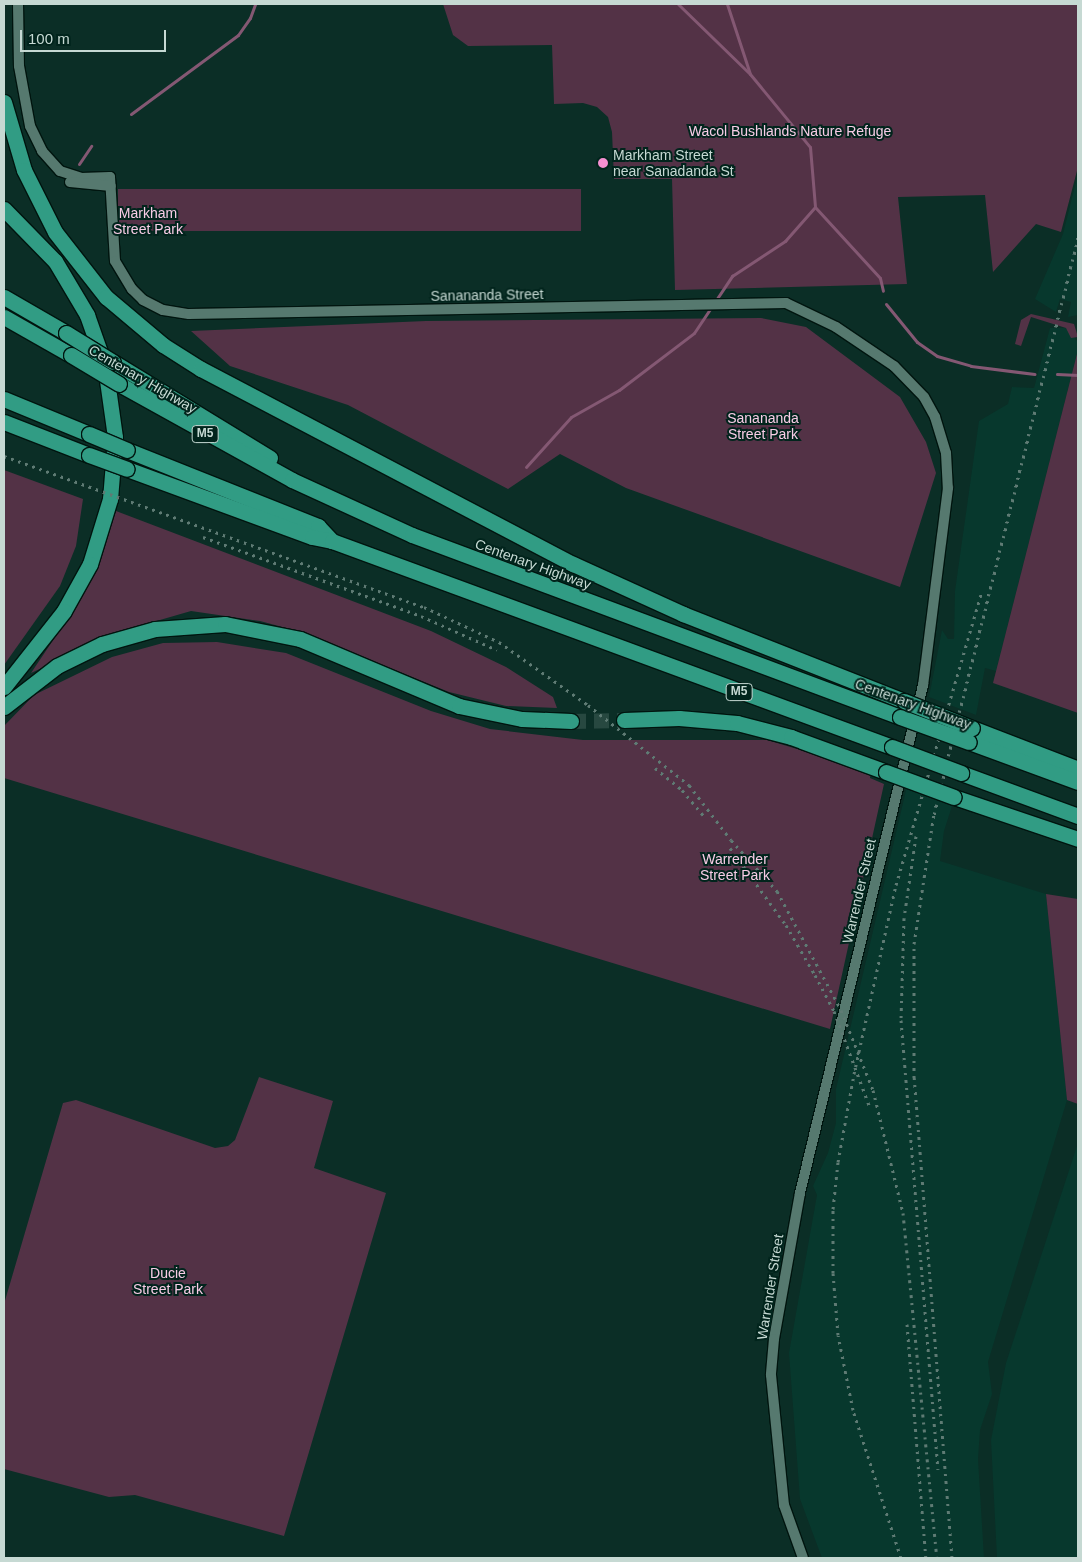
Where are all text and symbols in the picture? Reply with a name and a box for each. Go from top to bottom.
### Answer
scale bar [22,20,169,52]
text: 100 m [28,30,70,47]
park label: Wacol Bushlands Nature Refuge [689,123,891,139]
place label: Markham Street near Sanadanda St [613,147,734,180]
marker: Markham Street near Sanadanda St [597,157,609,169]
park label: Markham Street Park [113,205,183,238]
street label: Sanananda Street [430,286,544,304]
street label: Centenary Highway [86,341,200,417]
park label: Sanananda Street Park [727,410,799,442]
road number: M5 [191,424,219,444]
street label: Centenary Highway [473,535,593,593]
street label: Centenary Highway [853,675,973,733]
road number: M5 [725,682,753,702]
street label: Warrender Street [839,837,879,945]
park label: Warrender Street Park [700,851,770,884]
street label: Warrender Street [753,1233,787,1341]
park label: Ducie Street Park [133,1265,203,1298]

